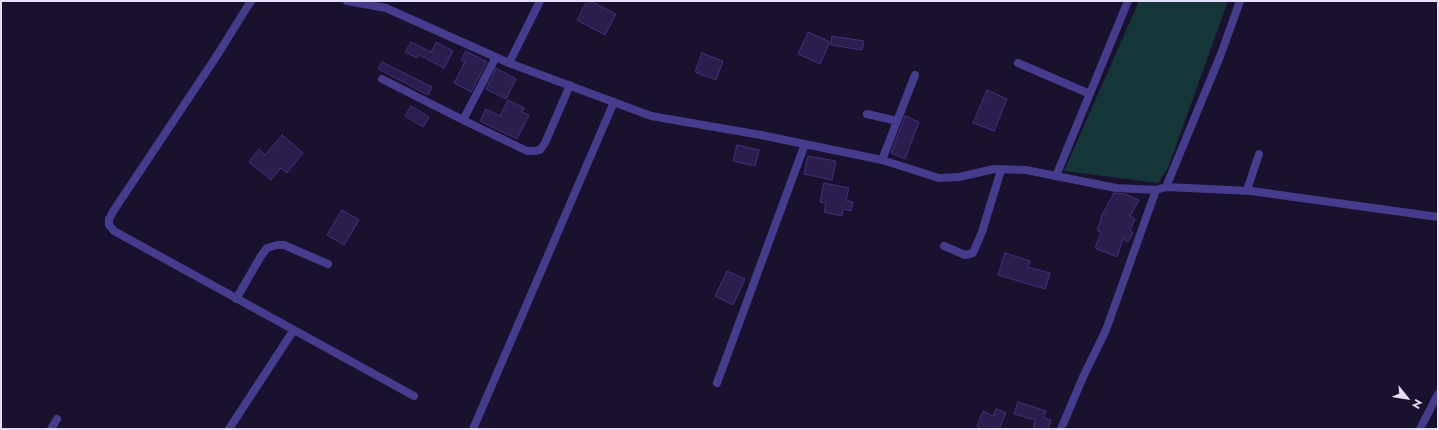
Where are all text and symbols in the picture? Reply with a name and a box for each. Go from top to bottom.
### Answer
north arrow [1387,378,1427,418]
text: N [1408,396,1427,412]

